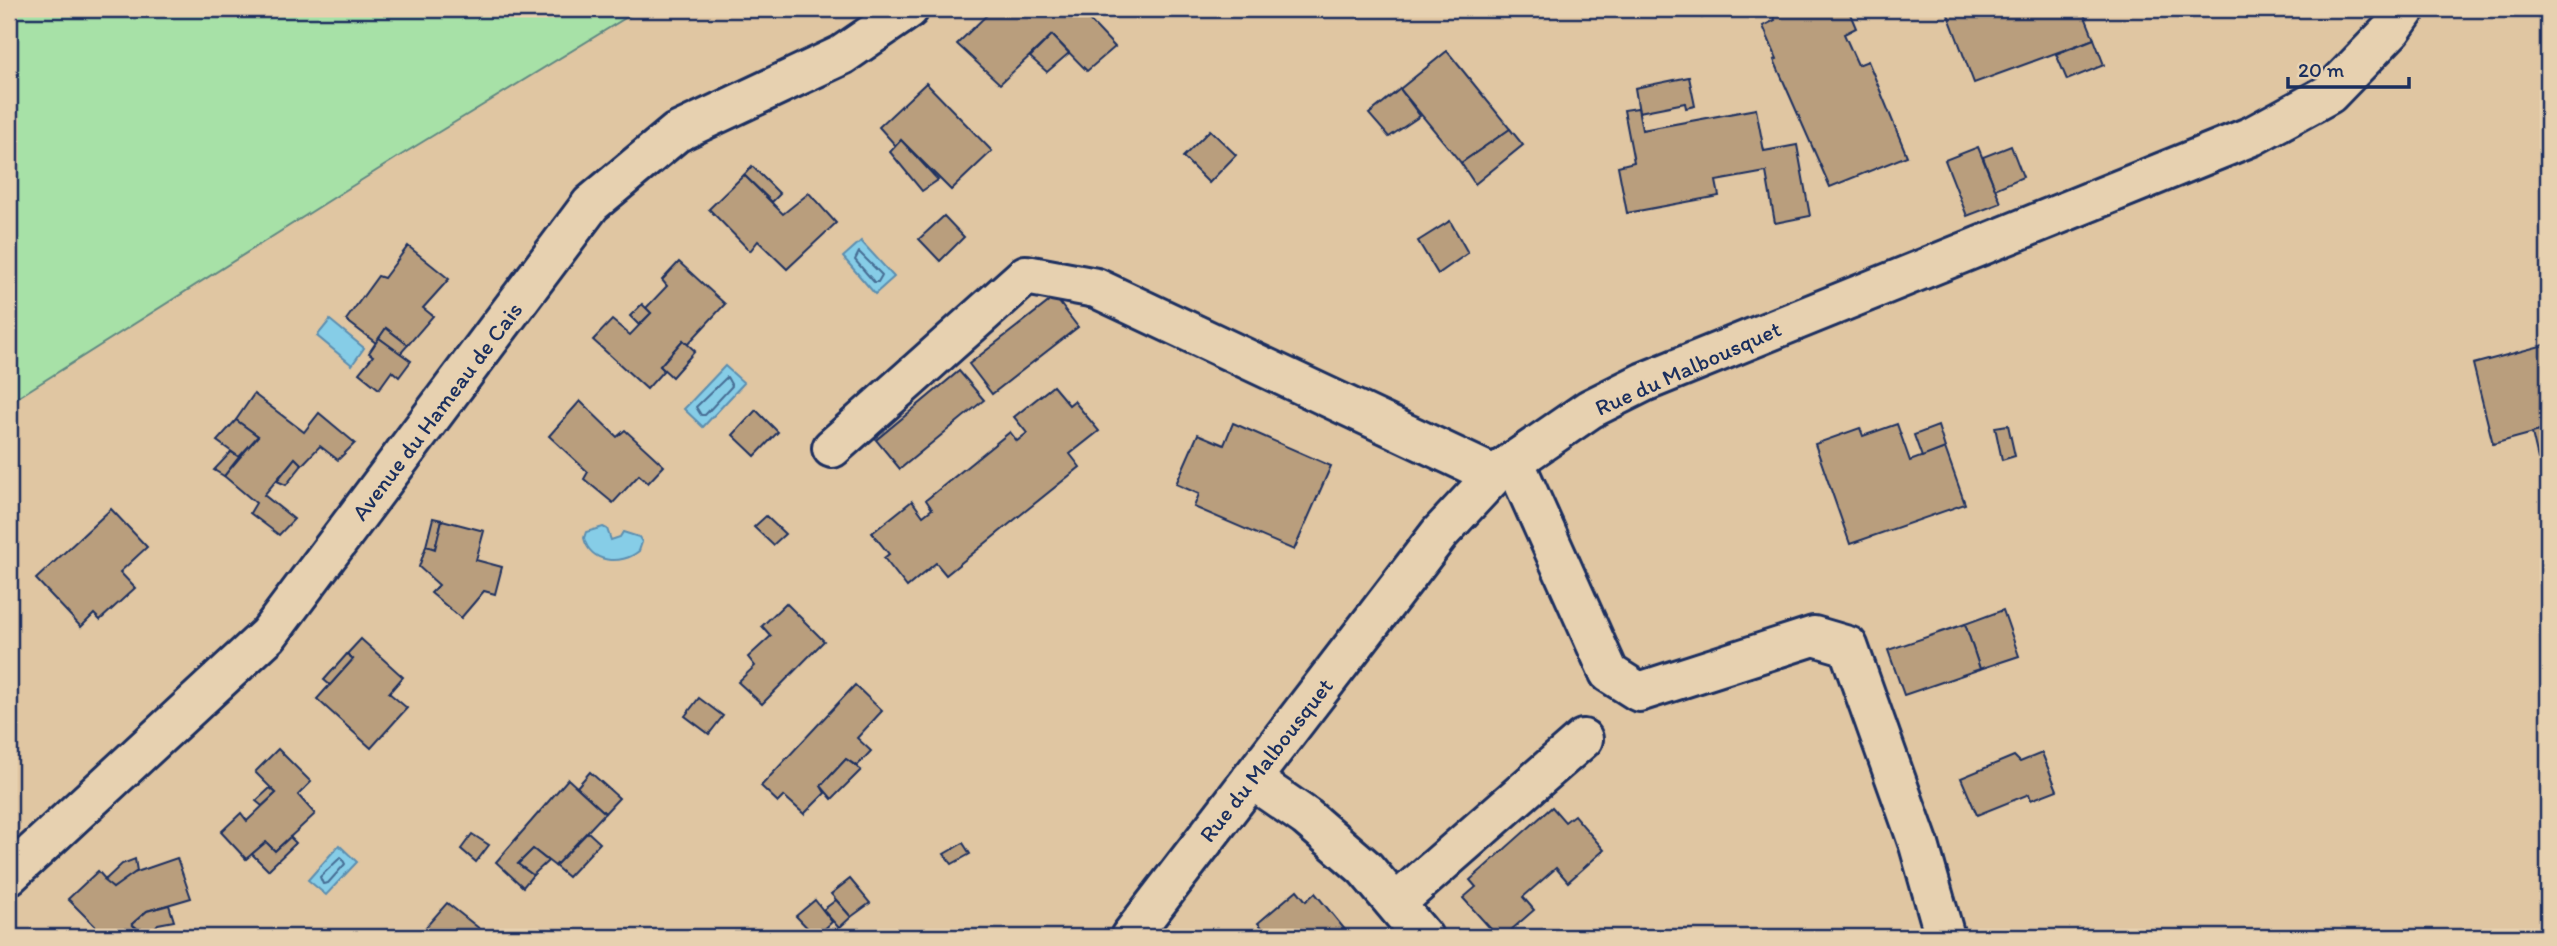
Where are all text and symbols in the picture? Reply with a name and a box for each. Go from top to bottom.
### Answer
scale bar [2288,46,2408,90]
text: 20 m [2298,57,2345,82]
street label: Avenue du Hameau de Cais [346,296,528,526]
street label: Rue du Malbousquet [1591,314,1786,422]
street label: Rue du Malbousquet [1193,672,1339,848]

